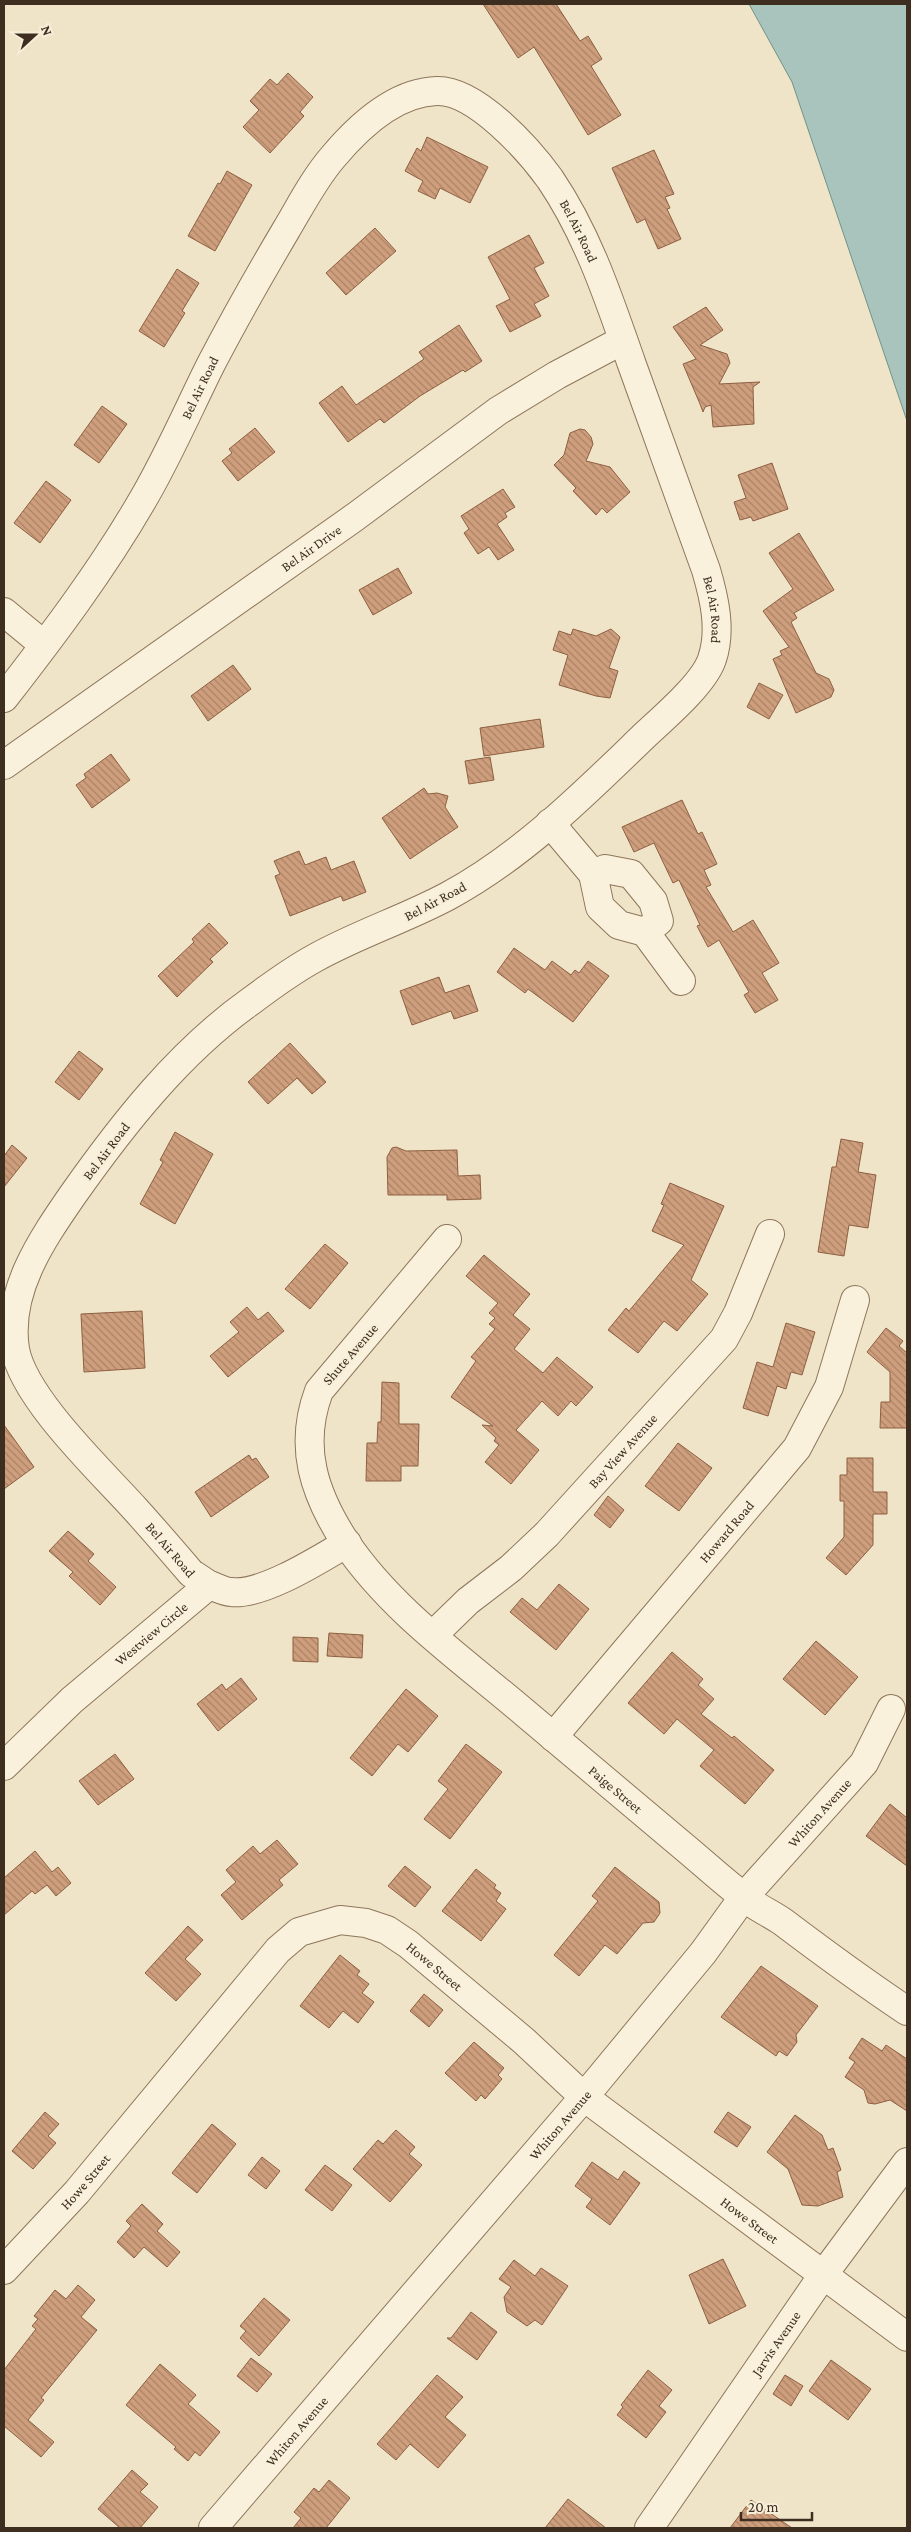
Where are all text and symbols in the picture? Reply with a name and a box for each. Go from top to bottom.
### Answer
north arrow [10,10,60,60]
text: N [38,23,56,38]
street label: Bel Air Road [557,197,601,265]
street label: Bel Air Road [178,353,222,422]
street label: Bel Air Drive [278,521,344,575]
street label: Bel Air Road [700,574,725,645]
street label: Bel Air Road [401,878,469,924]
street label: Bel Air Road [79,1119,133,1183]
street label: Shute Avenue [319,1320,381,1388]
street label: Bay View Avenue [585,1410,660,1491]
street label: Howard Road [696,1497,758,1566]
street label: Bel Air Road [143,1519,199,1581]
street label: Westview Circle [112,1599,191,1669]
street label: Paige Street [586,1762,646,1817]
street label: Whiton Avenue [784,1775,854,1850]
street label: Howe Street [403,1938,466,1994]
street label: Whiton Avenue [526,2087,595,2163]
street label: Howe Street [57,2150,113,2213]
street label: Howe Street [718,2193,782,2247]
street label: Jarvis Avenue [747,2308,804,2381]
street label: Whiton Avenue [262,2393,331,2469]
scale bar [741,2490,812,2522]
text: 20 m [748,2499,779,2515]

